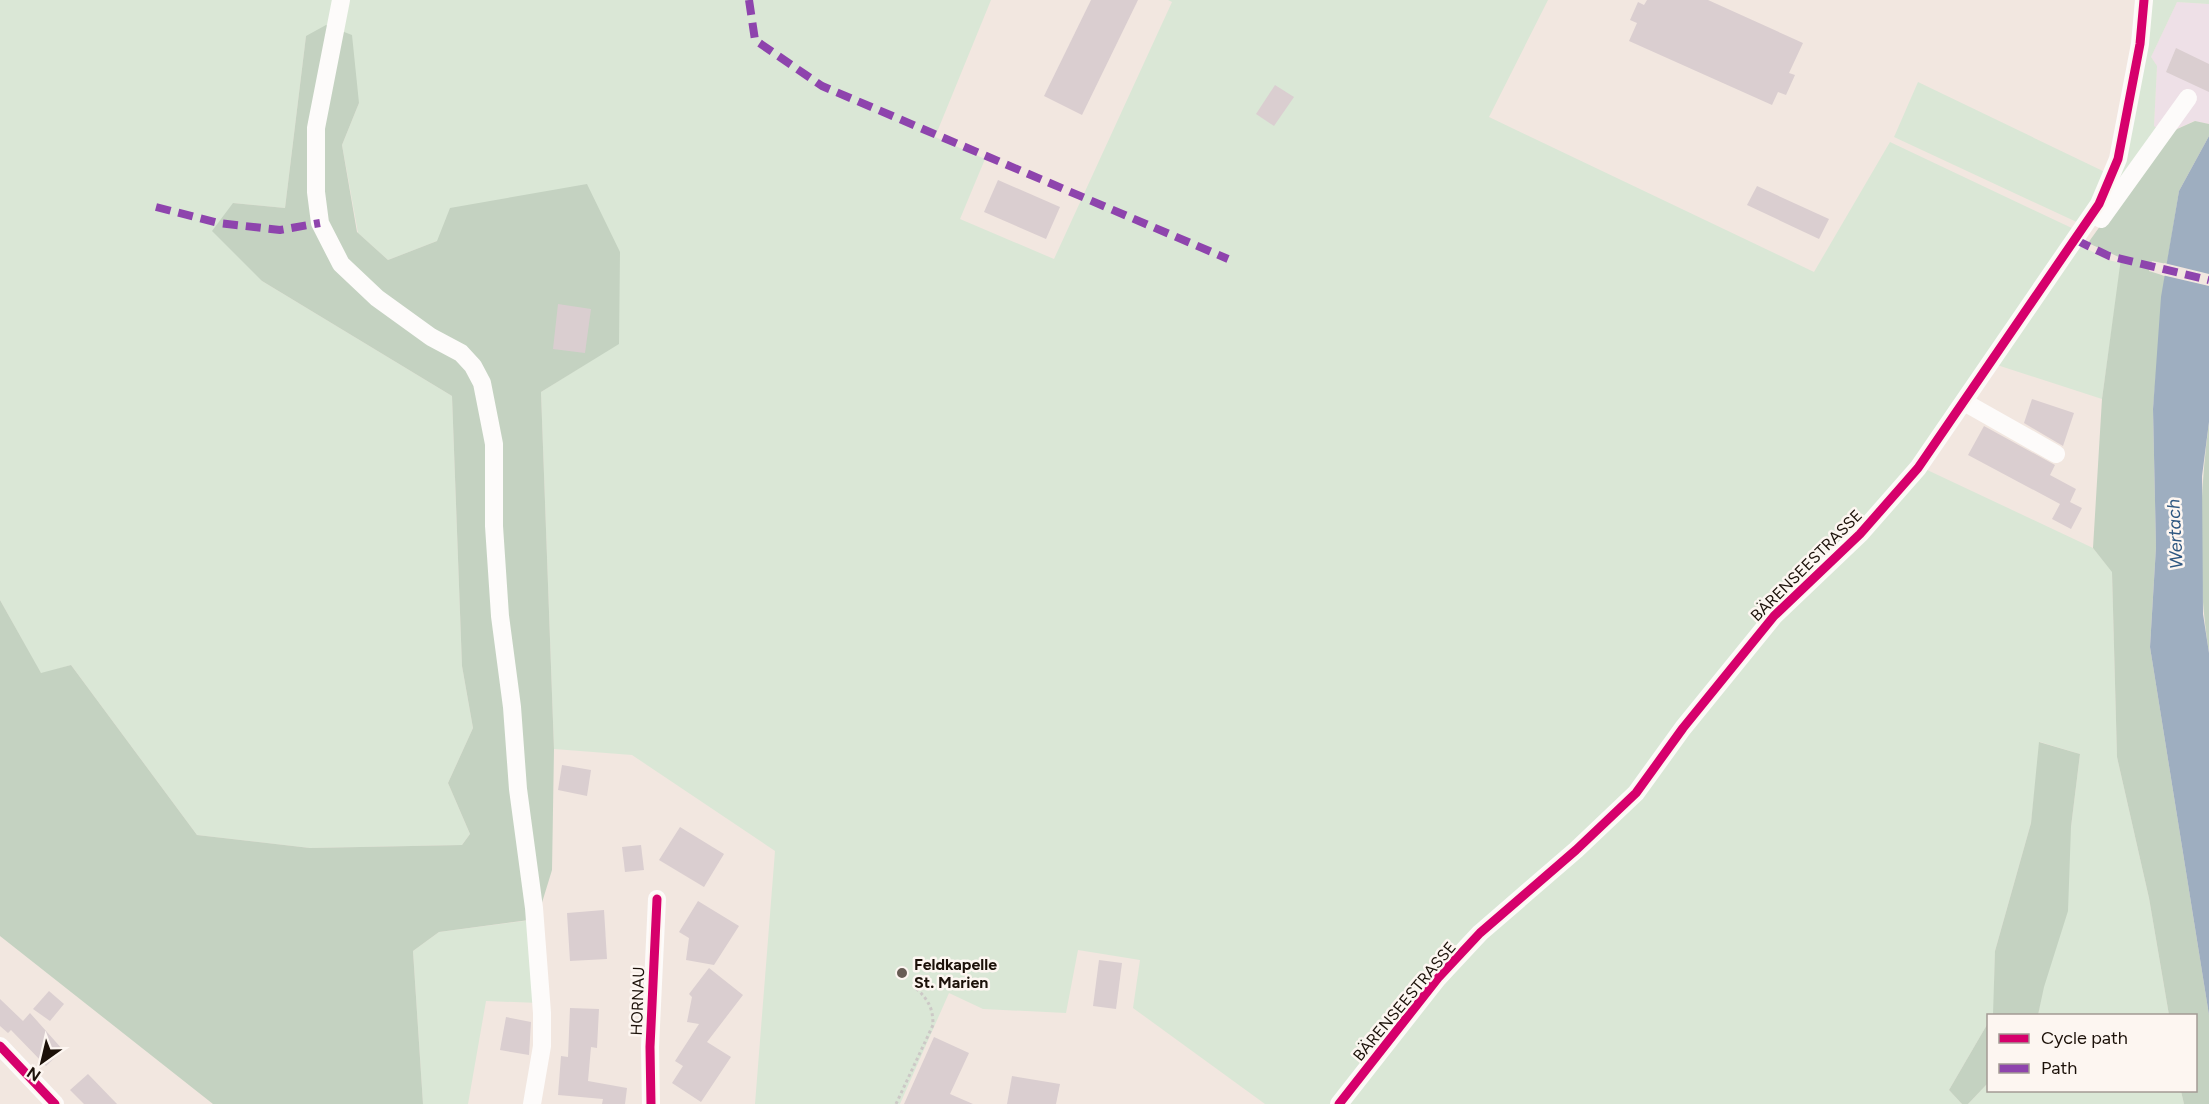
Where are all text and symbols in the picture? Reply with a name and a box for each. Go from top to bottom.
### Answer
water label: Wertach [2162,499,2188,569]
street label: BÄRENSEESTRASSE [1747,506,1866,625]
street label: BÄRENSEESTRASSE [1349,938,1460,1065]
place label: Feldkapelle St. Marien [914,955,997,992]
street label: HORNAU [627,966,648,1036]
marker: Feldkapelle St. Marien [895,966,909,980]
legend [1987,1014,2197,1092]
text: Cycle path [2041,1027,2128,1049]
north arrow [12,1032,72,1092]
text: Path [2041,1057,2077,1079]
text: N [23,1063,44,1085]

